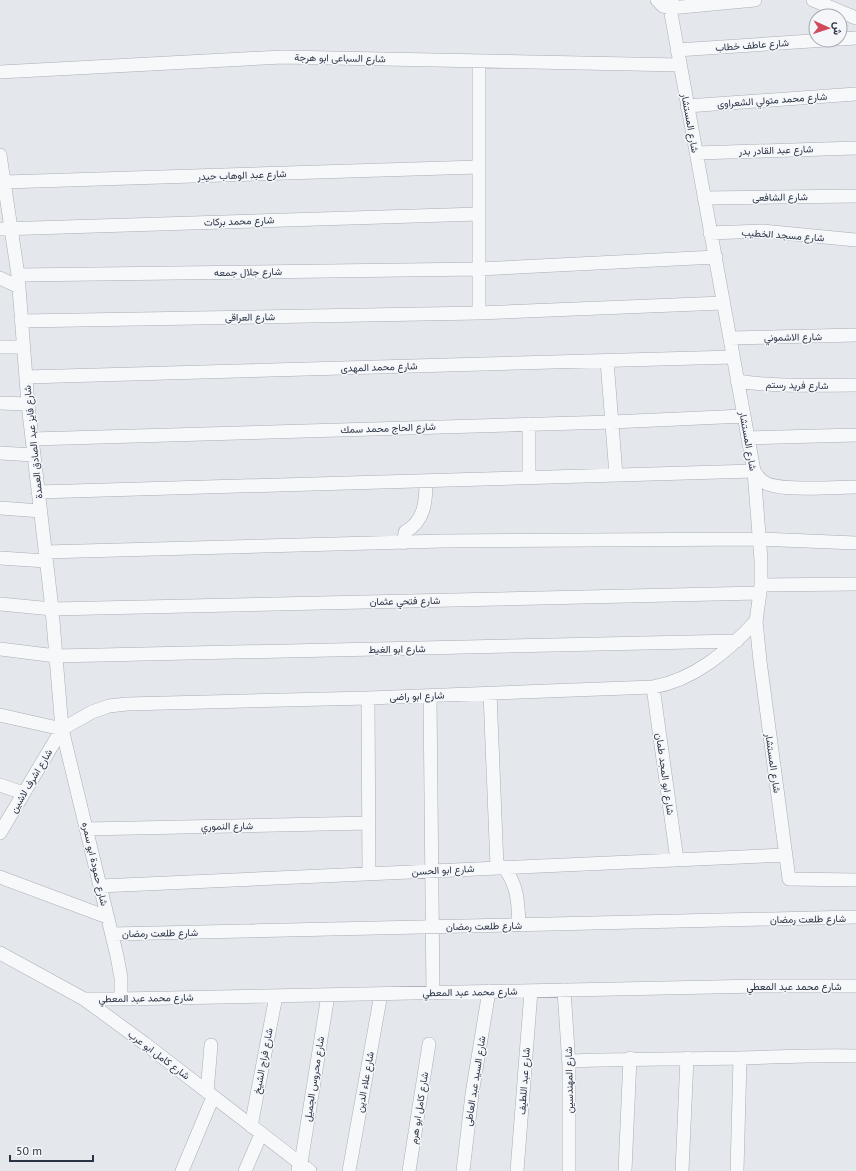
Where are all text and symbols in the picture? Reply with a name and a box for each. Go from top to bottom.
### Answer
north arrow [808,8,848,48]
text: ش [831,22,845,35]
street label: شارع عاطف خطاب [715,36,789,54]
street label: شارع السباعى ابو هرجة [294,51,386,65]
street label: شارع محمد متولي الشعراوى [716,90,828,112]
street label: شارع المستشار [678,91,702,154]
street label: شارع عبد القادر بدر [737,142,814,158]
street label: شارع عبد الوهاب حيدر [196,167,287,183]
street label: شارع الشافعى [752,190,808,204]
street label: شارع محمد بركات [204,213,274,229]
street label: شارع مسجد الخطيب [741,226,825,244]
street label: شارع جلال جمعه [214,265,282,279]
street label: شارع العراقى [225,310,275,324]
street label: شارع الاشموني [764,330,822,346]
street label: شارع محمد المهدى [340,359,418,375]
street label: شارع فريد رستم [766,378,829,392]
street label: شارع فايز عبد الصادق العمدة [21,384,45,499]
street label: شارع المستشار [736,409,760,472]
street label: شارع الحاج محمد سمك [340,420,436,436]
street label: شارع فتحي عثمان [369,594,441,610]
street label: شارع ابو الغيط [368,642,426,656]
street label: شارع ابو راضى [389,689,445,703]
street label: شارع المستشار [762,731,784,794]
street label: شارع ابو المجد طمان [653,732,677,816]
street label: شارع اشرف لاشين [7,747,55,815]
street label: شارع النموري [201,819,253,835]
street label: شارع حمودة ابو سمره [79,821,111,907]
street label: شارع ابو الحسن [411,862,475,878]
street label: شارع طلعت رمضان [770,912,846,926]
street label: شارع طلعت رمضان [446,919,522,933]
street label: شارع طلعت رمضان [122,926,198,940]
street label: شارع محمد عبد المعطي [746,980,842,995]
street label: شارع محمد عبد المعطي [422,985,518,1001]
street label: شارع محمد عبد المعطي [98,991,194,1007]
street label: شارع فراج الشيخ [250,1027,276,1095]
street label: شارع كامل ابو عرب [126,1028,193,1083]
street label: شارع محروس الجميل [301,1035,327,1122]
street label: شارع السيد عبد العاطى [461,1035,489,1127]
street label: شارع عبد اللطيف [515,1047,533,1115]
street label: شارع المهندسين [562,1047,576,1113]
street label: شارع علاء الدين [353,1050,377,1114]
street label: شارع كامل ابو هرم [407,1071,431,1145]
scale bar [10,1137,93,1163]
text: 50 m [16,1143,42,1158]

